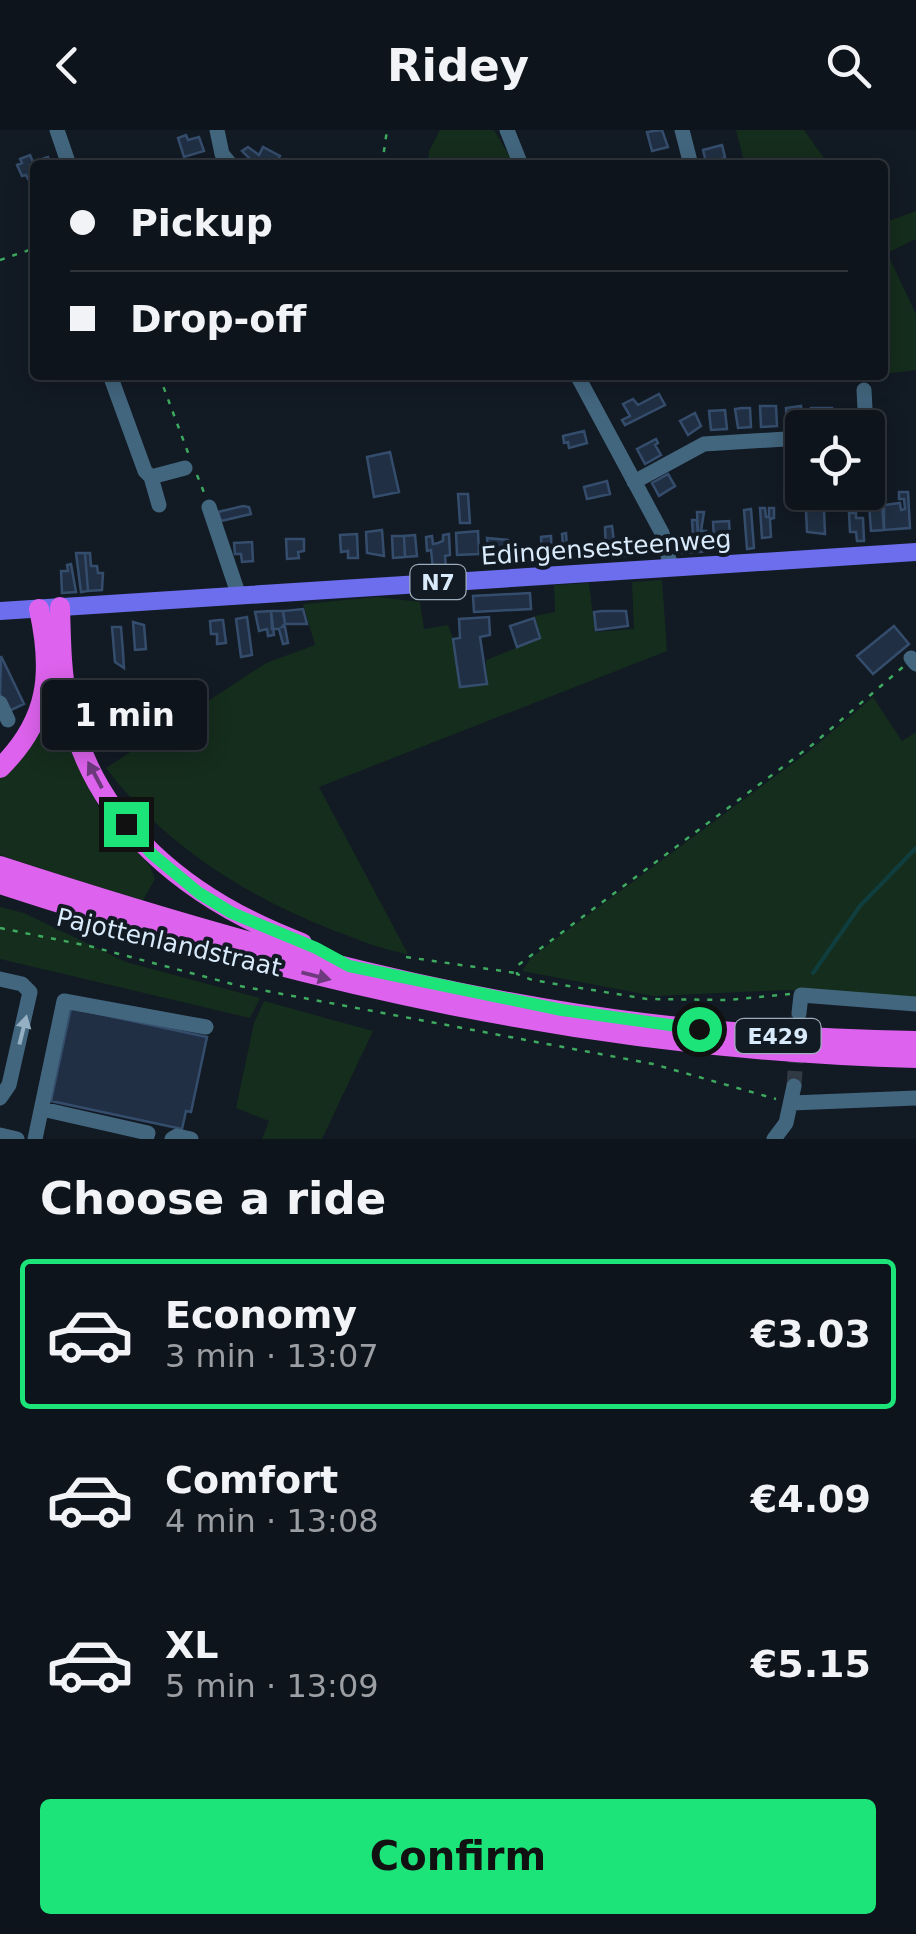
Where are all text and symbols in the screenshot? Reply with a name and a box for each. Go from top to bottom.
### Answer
icon: back [40,38,95,93]
icon: search [821,38,876,93]
text: Ridey [387,39,529,92]
text: Pickup [130,201,273,245]
text: Drop-off [130,297,306,341]
map controls [785,410,885,510]
button: locate [785,410,885,510]
street label: Edingensesteenweg [480,524,732,571]
road number: N7 [410,565,466,599]
callout: 1 min [44,679,208,749]
text: 1 min [74,696,175,734]
one-way arrow [86,761,103,790]
route end [104,802,149,847]
street label: Pajottenlandstraat [54,903,284,983]
one-way arrow [301,969,332,985]
route start [677,1007,722,1052]
one-way arrow [15,1014,31,1045]
road number: E429 [736,1019,820,1053]
text: Choose a ride [40,1172,386,1225]
icon: car [45,1289,135,1379]
text: Economy [165,1293,357,1337]
text: €3.03 [751,1312,871,1356]
text: 3 min · 13:07 [165,1337,379,1375]
icon: car [45,1454,135,1544]
text: Comfort [165,1458,338,1502]
text: €4.09 [751,1477,871,1521]
text: 4 min · 13:08 [165,1502,379,1540]
icon: car [45,1619,135,1709]
text: XL [165,1623,219,1667]
text: €5.15 [751,1642,871,1686]
text: 5 min · 13:09 [165,1667,379,1705]
button: Confirm [40,1799,876,1914]

